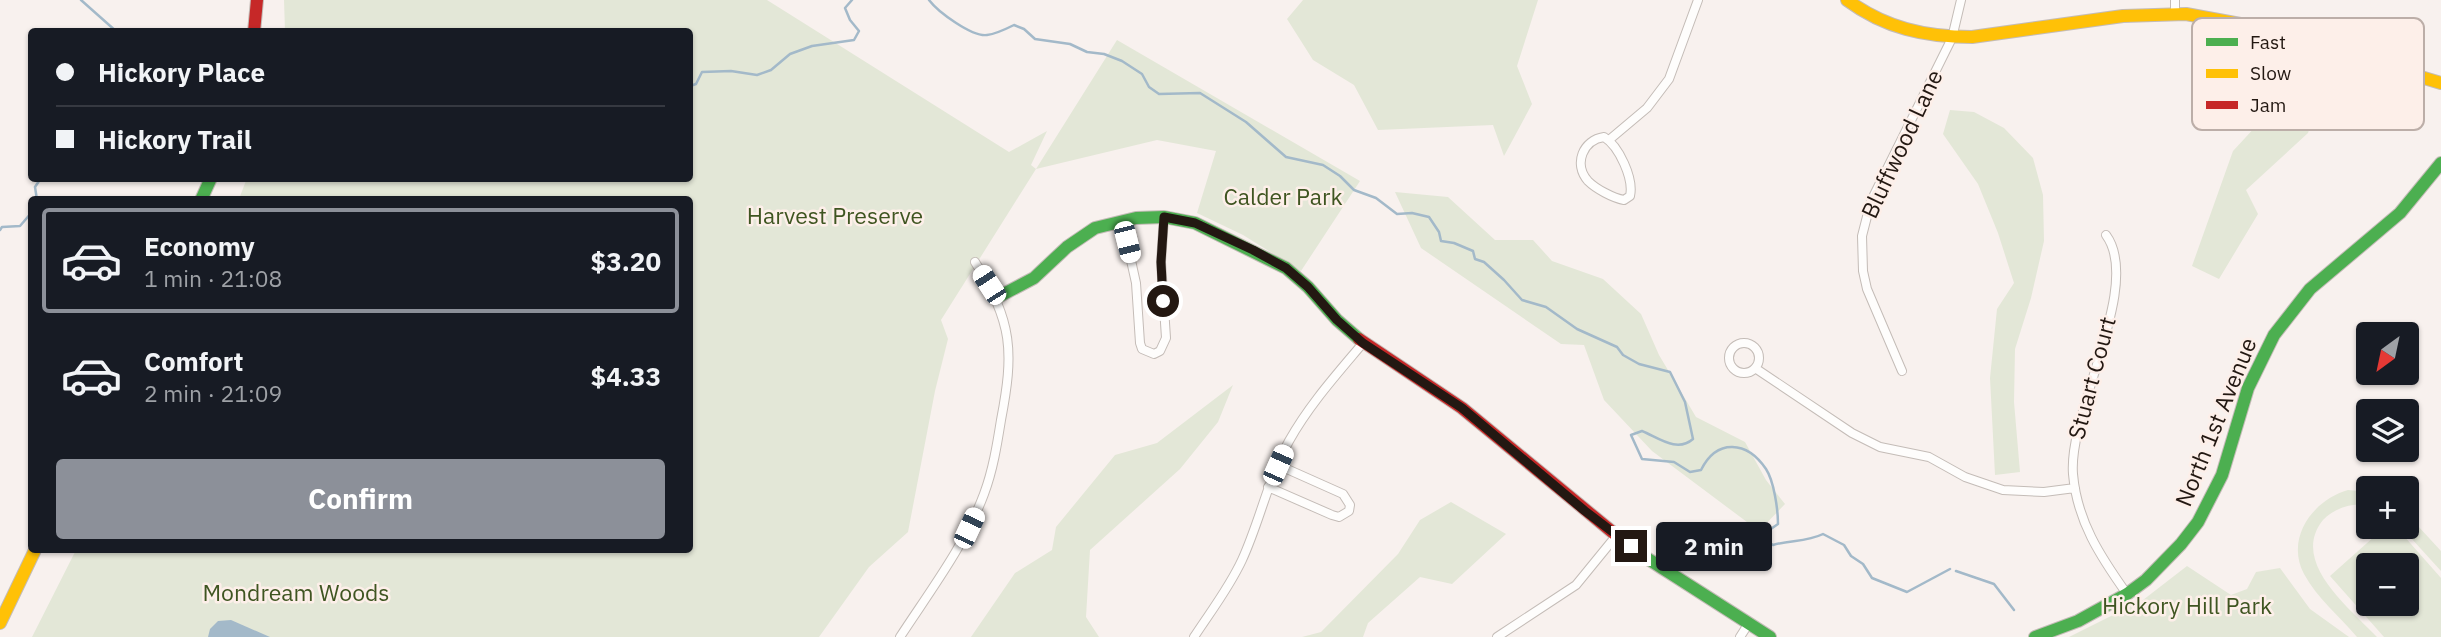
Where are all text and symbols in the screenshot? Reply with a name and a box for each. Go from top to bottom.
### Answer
legend [2192,18,2424,130]
text: Fast [2250,30,2286,54]
text: Hickory Place [98,55,265,89]
text: Slow [2250,61,2291,85]
street label: Bluffwood Lane [1854,64,1949,223]
text: Jam [2250,93,2286,117]
text: Hickory Trail [98,122,252,156]
park label: Calder Park [1223,181,1343,211]
park label: Harvest Preserve [747,200,923,230]
car [1112,219,1143,265]
icon: car [60,229,123,292]
text: Economy [144,229,255,263]
text: $3.20 [591,244,661,278]
car [969,262,1010,308]
text: 1 min · 21:08 [144,263,282,293]
route start [1147,285,1179,317]
street label: Stuart Court [2060,313,2122,442]
north arrow [2356,322,2418,385]
map controls [2356,322,2419,616]
street label: North 1st Avenue [2168,333,2263,510]
icon: car [60,344,123,407]
text: Comfort [144,344,243,378]
text: $4.33 [591,359,661,393]
text: 2 min · 21:09 [144,378,282,408]
button: layers [2356,399,2419,462]
car [1260,442,1297,488]
button: Confirm [56,459,665,539]
button: + [2356,476,2419,539]
car [951,505,988,551]
callout: 2 min [1656,522,1771,570]
route end [1615,530,1647,562]
text: 2 min [1684,531,1744,561]
button: − [2356,553,2419,616]
park label: Mondream Woods [202,577,390,607]
park label: Hickory Hill Park [2102,590,2272,620]

